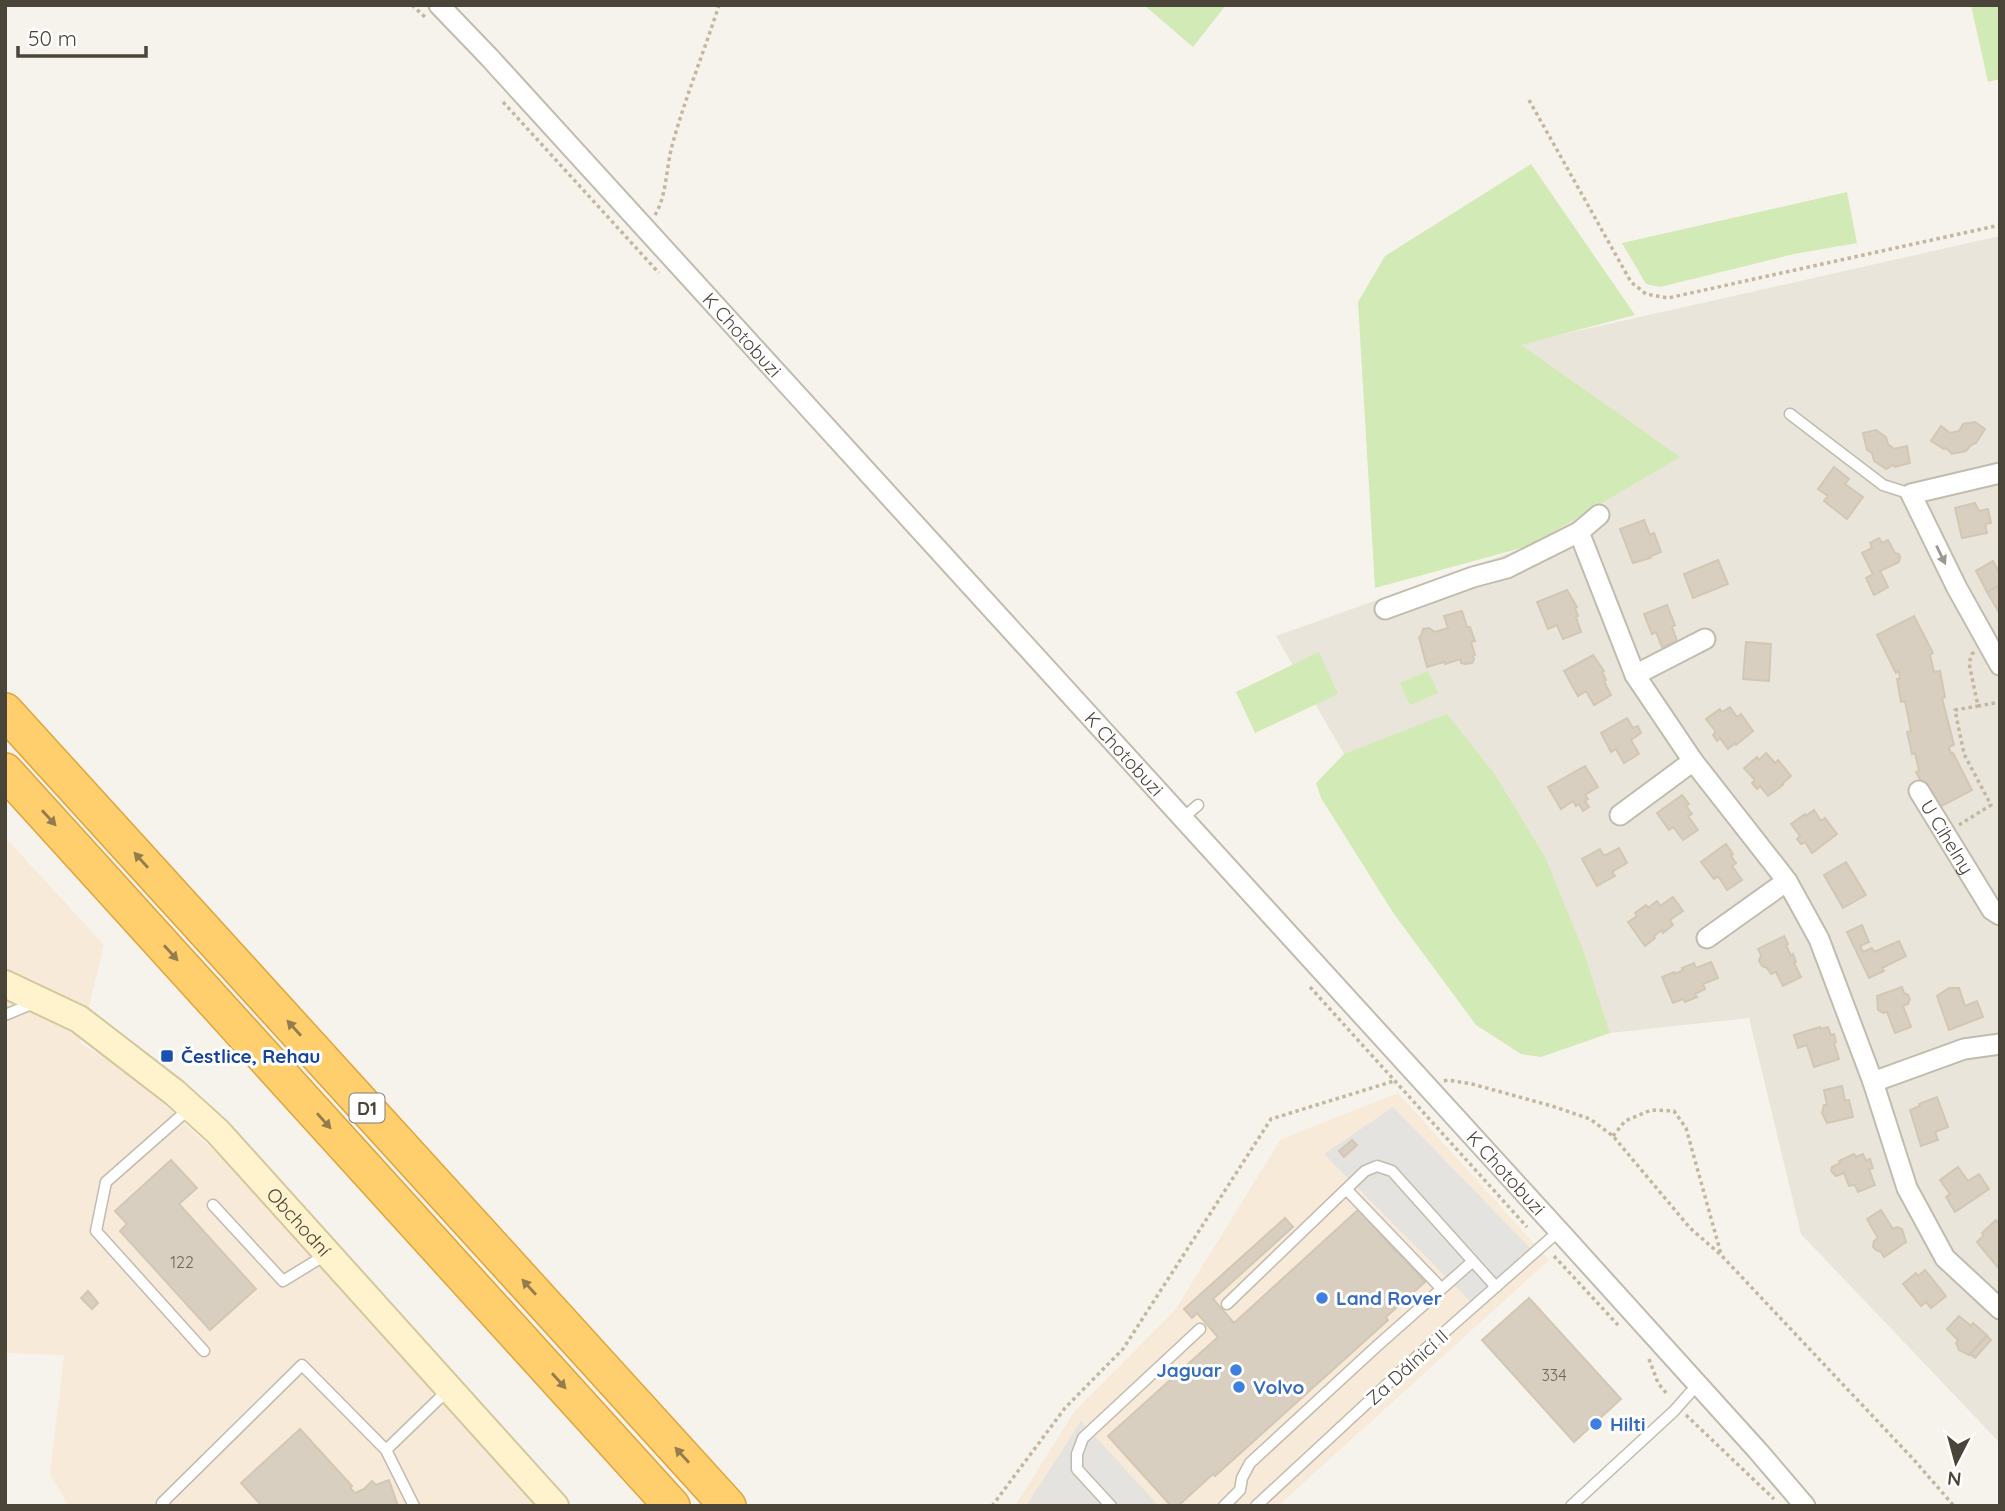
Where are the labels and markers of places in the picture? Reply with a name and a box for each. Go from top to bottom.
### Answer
place label: Čestlice, Rehau [181,1044,321,1068]
marker: Čestlice, Rehau [159,1048,175,1064]
place label: Land Rover [1336,1286,1442,1310]
marker: Land Rover [1314,1290,1330,1306]
place label: Jaguar [1156,1358,1222,1382]
marker: Jaguar [1228,1362,1244,1378]
place label: Volvo [1253,1375,1305,1399]
marker: Volvo [1231,1379,1247,1395]
place label: Hilti [1610,1412,1645,1436]
marker: Hilti [1588,1416,1604,1432]

